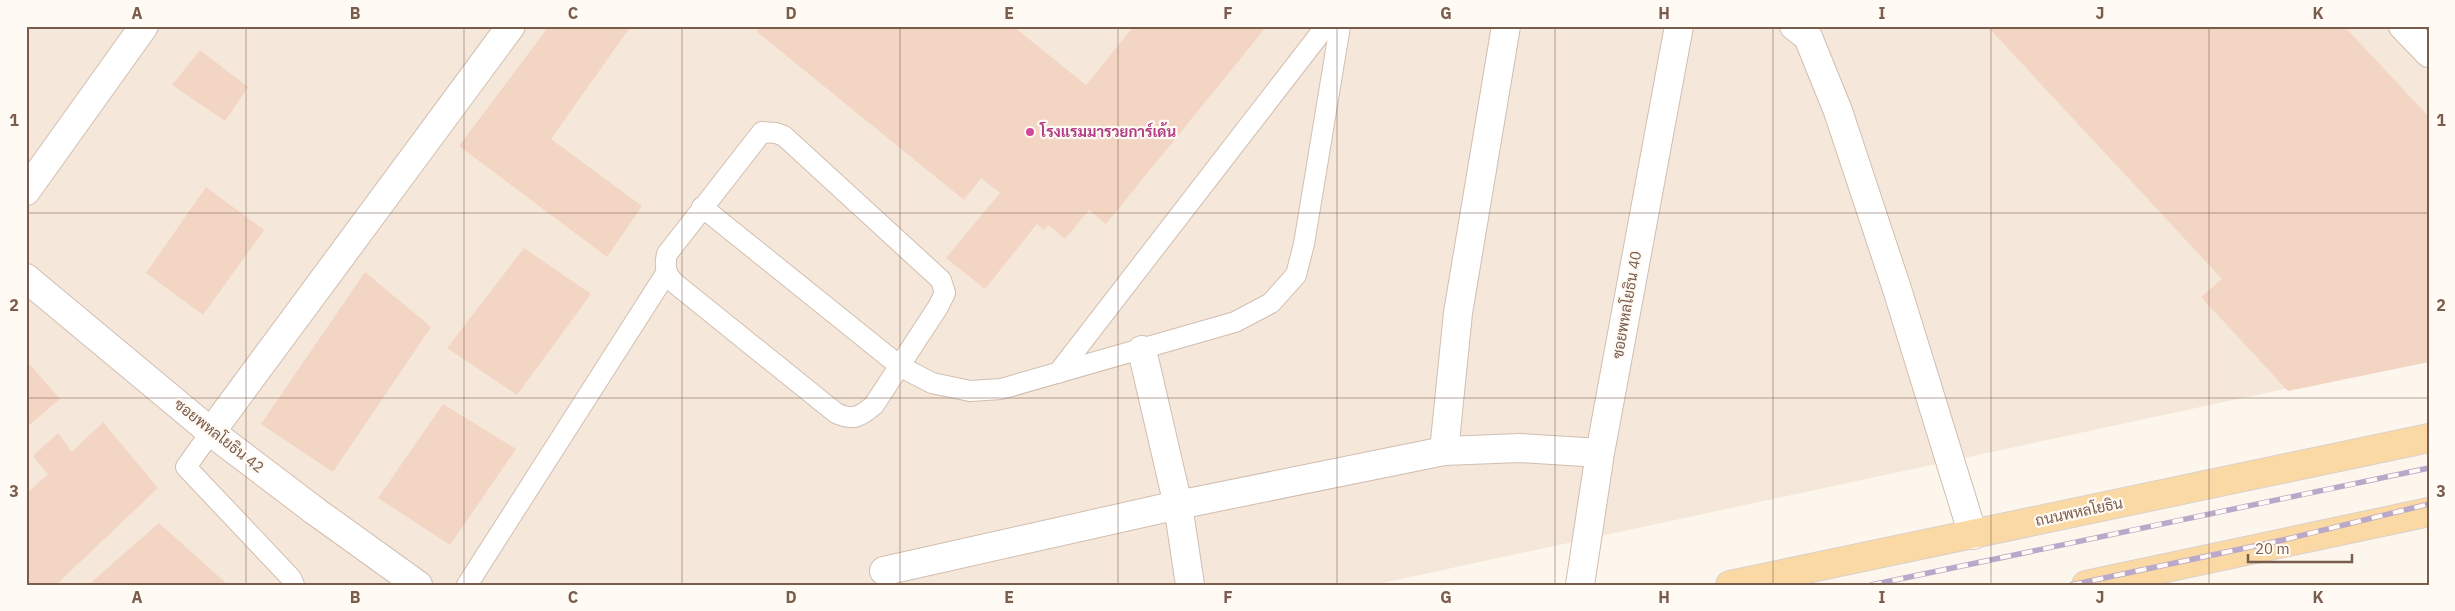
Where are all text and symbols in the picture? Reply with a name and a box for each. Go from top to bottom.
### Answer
text: A [132,3,143,23]
text: B [350,3,361,23]
text: C [568,3,578,23]
text: D [785,3,797,23]
text: E [1004,3,1014,23]
text: F [1223,3,1233,23]
text: G [1440,3,1452,23]
text: H [1658,3,1670,23]
text: I [1879,3,1886,23]
text: J [2096,3,2104,23]
text: K [2312,3,2324,23]
text: 1 [9,110,19,130]
text: 1 [2436,110,2446,130]
place label: โรงแรมมารวยการ์เด้น [1039,121,1177,141]
marker: โรงแรมมารวยการ์เด้น [1024,126,1036,138]
street label: ซอยพหลโยธิน 40 [1608,250,1645,360]
text: 2 [9,295,19,315]
text: 2 [2436,295,2446,315]
street label: ซอยพหลโยธิน 42 [170,395,268,477]
text: 3 [9,481,19,501]
text: 3 [2436,481,2446,501]
street label: ถนนพหลโยธิน [2033,493,2124,530]
scale bar [2248,531,2351,563]
text: 20 m [2255,539,2290,558]
text: A [132,587,143,607]
text: B [350,587,361,607]
text: C [568,587,578,607]
text: D [785,587,797,607]
text: E [1004,587,1014,607]
text: F [1223,587,1233,607]
text: G [1440,587,1452,607]
text: H [1658,587,1670,607]
text: I [1879,587,1886,607]
text: J [2096,587,2104,607]
text: K [2312,587,2324,607]

